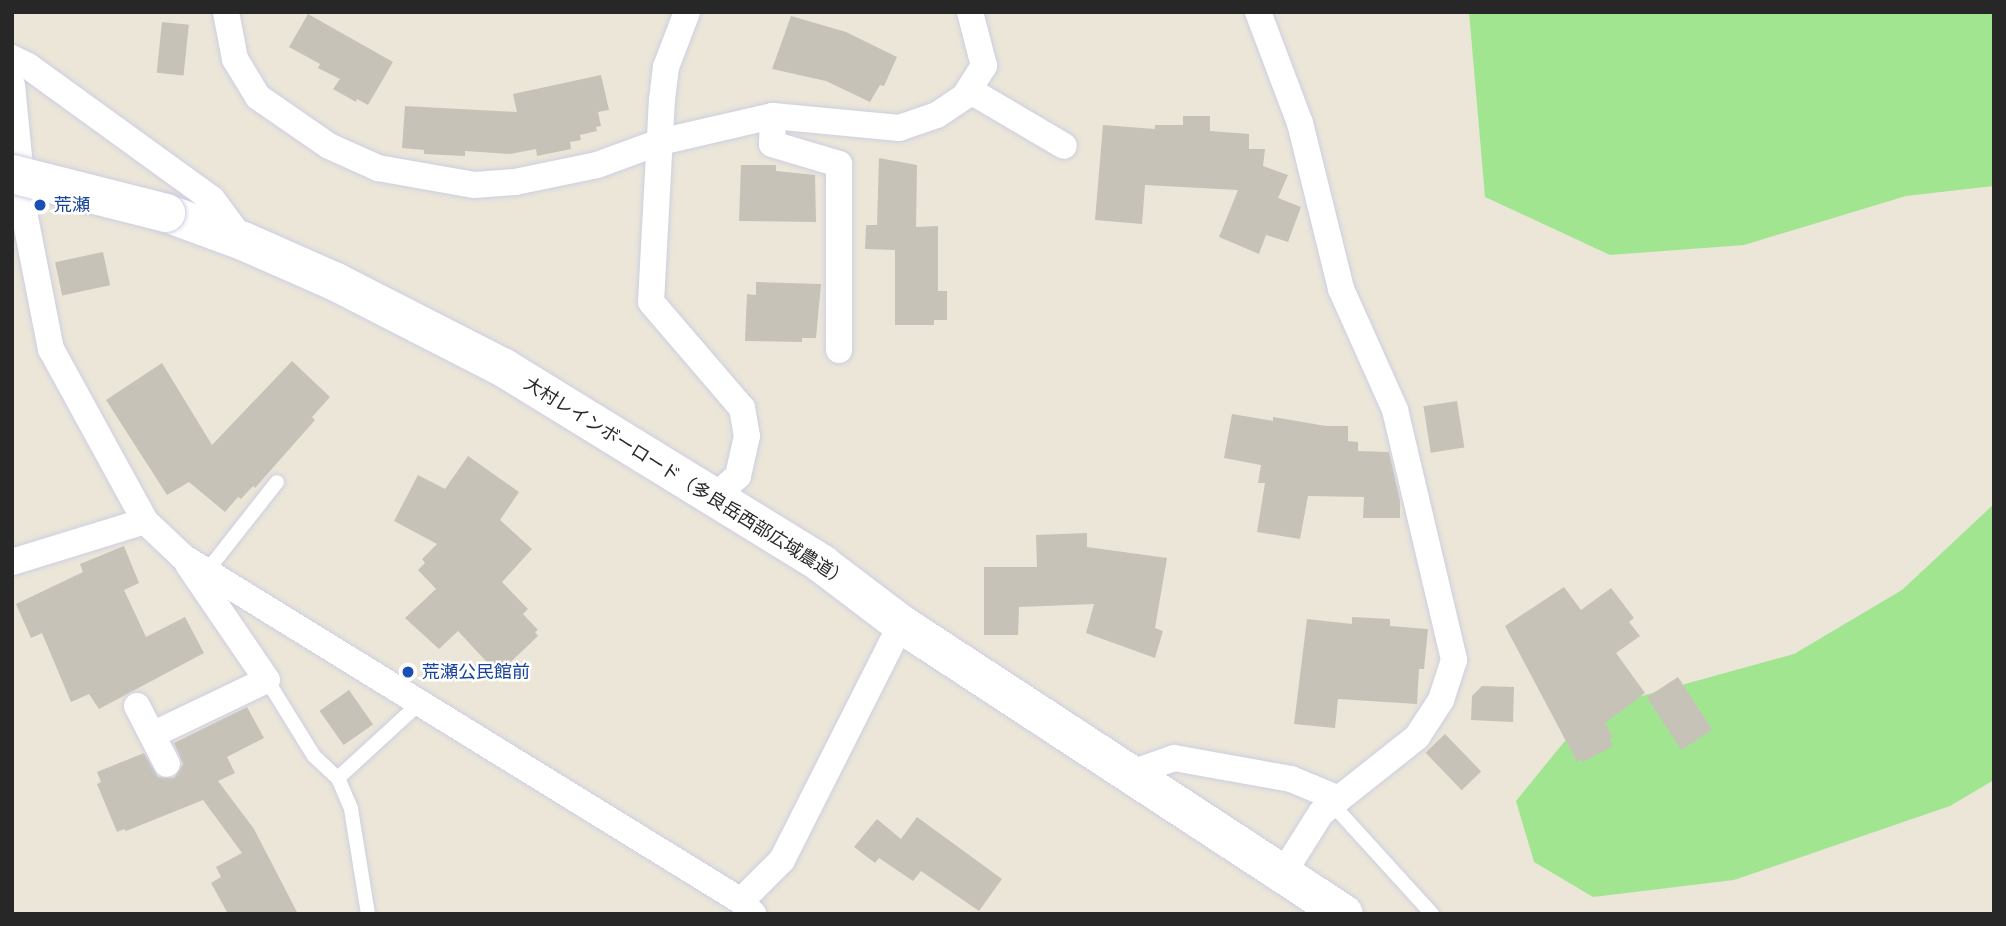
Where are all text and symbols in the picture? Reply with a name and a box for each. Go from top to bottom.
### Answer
place label: 荒瀬 [54,194,90,216]
marker: 荒瀬 [32,197,48,213]
street label: 大村レインボーロード（多良岳西部広域農道） [520,373,852,591]
place label: 荒瀬公民館前 [422,661,530,683]
marker: 荒瀬公民館前 [400,664,416,680]

